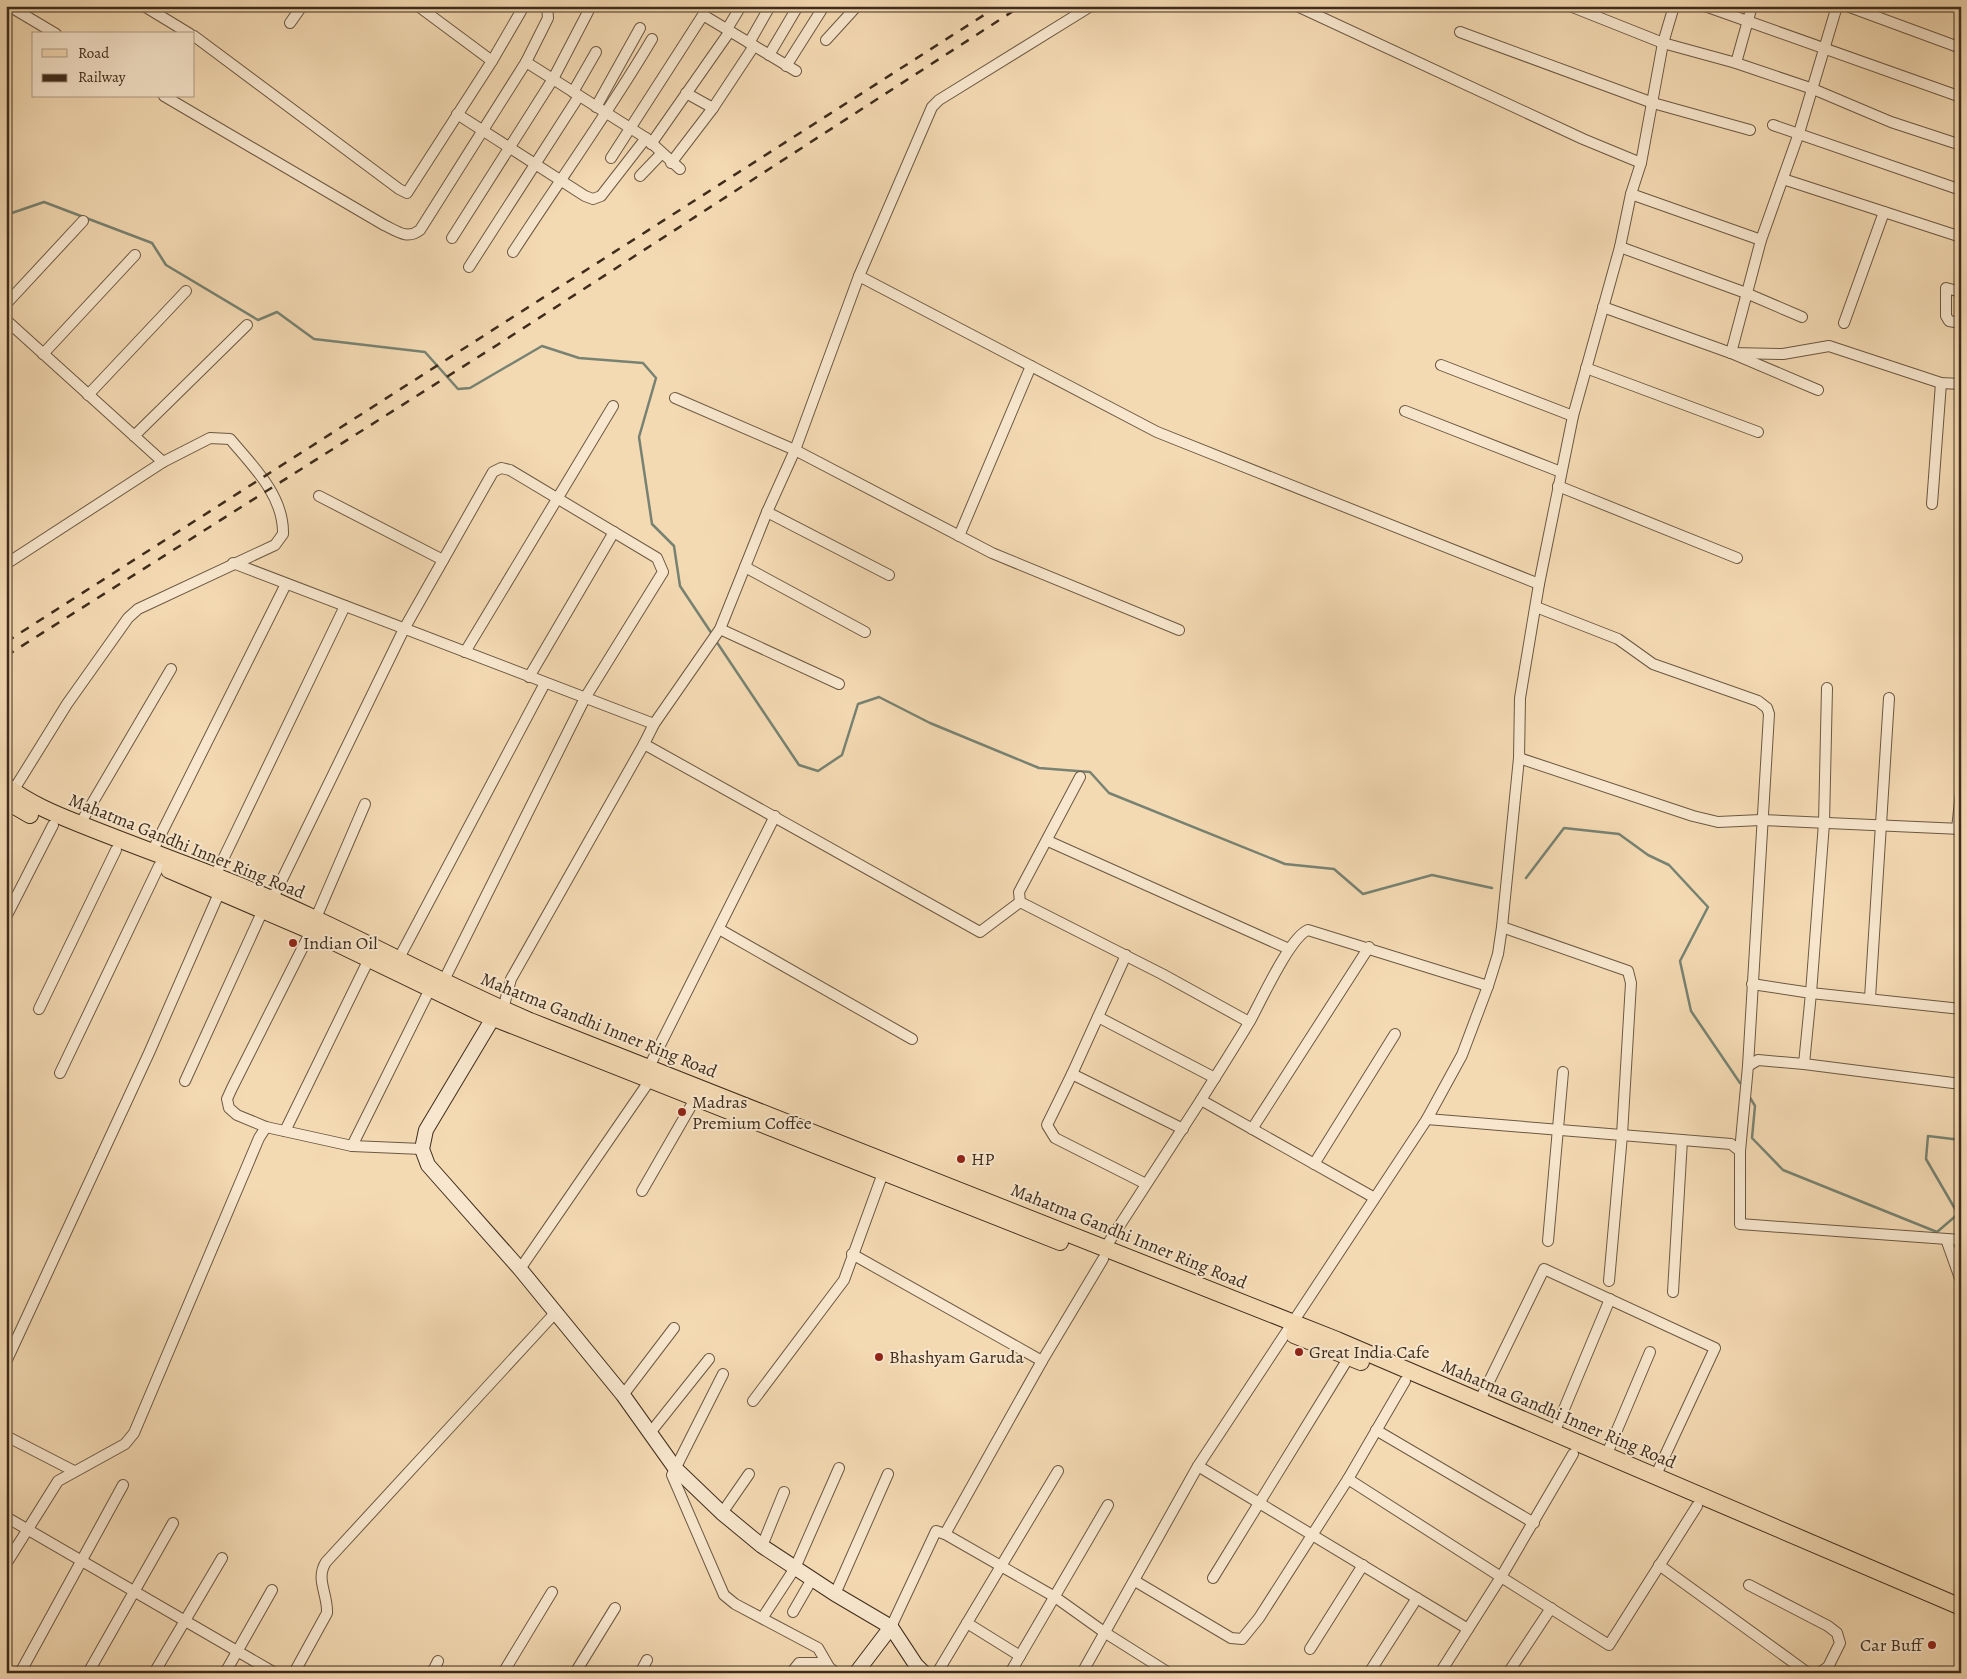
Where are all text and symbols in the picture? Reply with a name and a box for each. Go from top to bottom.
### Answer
legend [32,32,195,98]
text: Road [78,43,110,63]
text: Railway [78,67,126,87]
street label: Mahatma Gandhi Inner Ring Road [65,788,309,905]
place label: Indian Oil [303,931,378,955]
marker: Indian Oil [287,937,299,949]
street label: Mahatma Gandhi Inner Ring Road [477,967,721,1084]
place label: Madras Premium Coffee [692,1090,812,1135]
marker: Madras Premium Coffee [676,1106,688,1118]
place label: HP [971,1147,995,1171]
marker: HP [955,1153,967,1165]
street label: Mahatma Gandhi Inner Ring Road [1007,1178,1251,1295]
place label: Great India Cafe [1309,1340,1430,1364]
place label: Bhashyam Garuda [889,1345,1024,1369]
marker: Great India Cafe [1293,1346,1305,1358]
marker: Bhashyam Garuda [873,1351,885,1363]
street label: Mahatma Gandhi Inner Ring Road [1438,1354,1680,1475]
place label: Car Buff [1860,1633,1925,1657]
marker: Car Buff [1926,1639,1938,1651]

